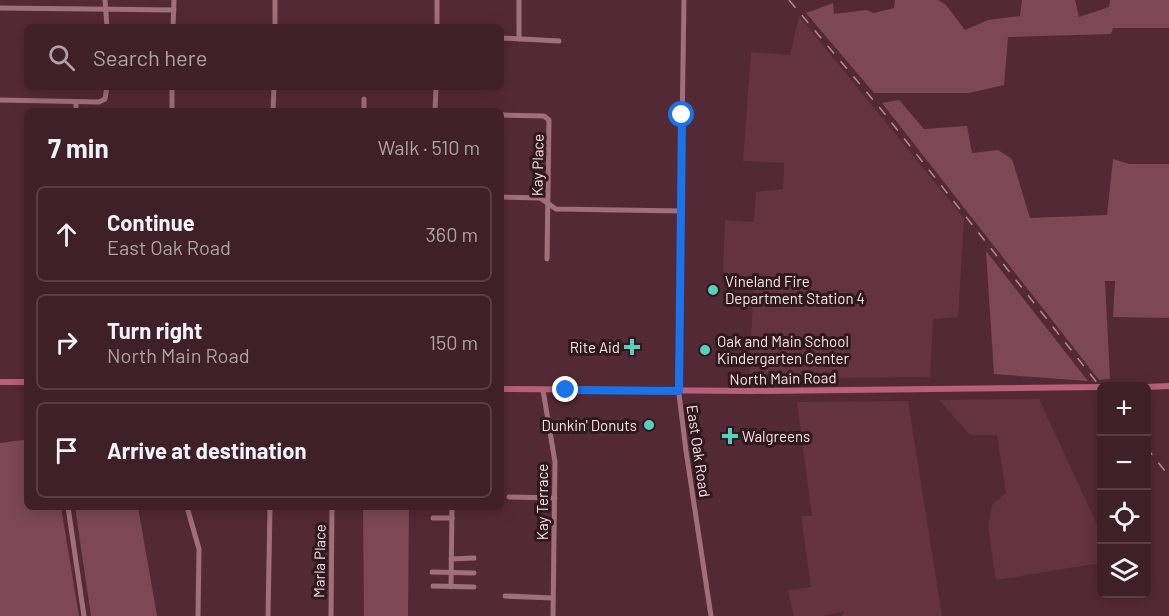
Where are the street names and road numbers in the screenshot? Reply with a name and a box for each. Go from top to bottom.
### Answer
street label: Kay Place [527,134,547,196]
street label: North Main Road [729,368,837,388]
street label: East Oak Road [684,404,714,498]
street label: Kay Terrace [533,464,551,540]
street label: Marla Place [309,524,329,598]

